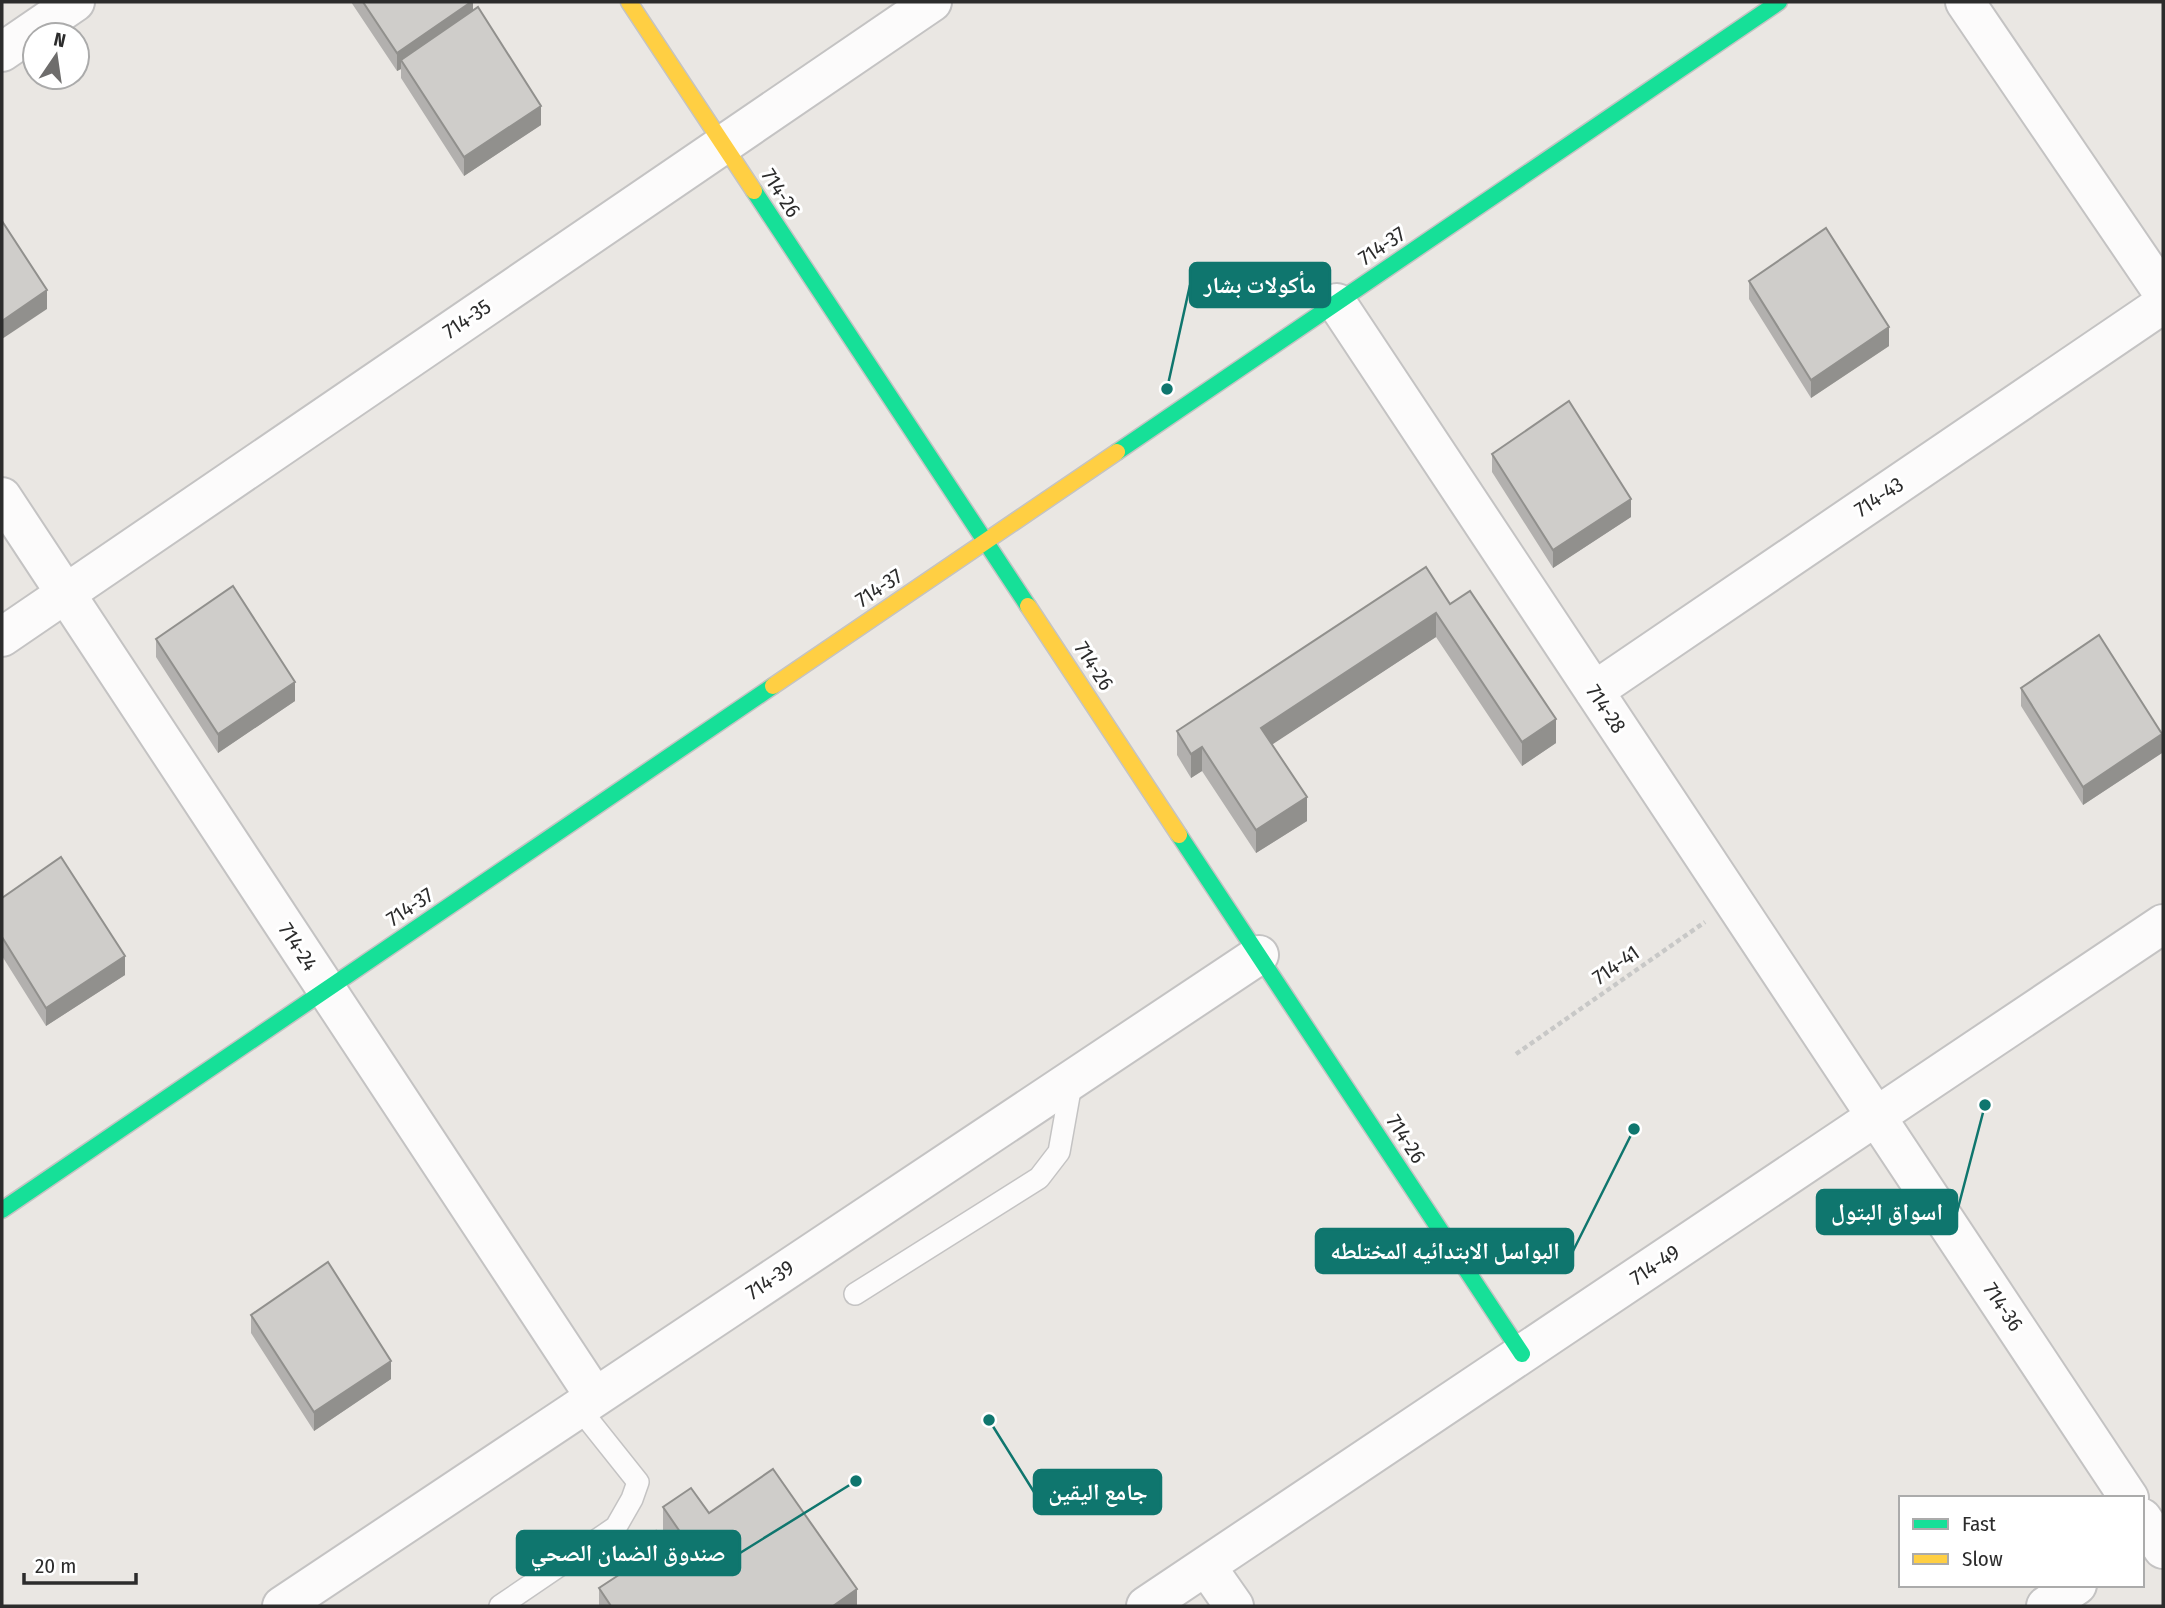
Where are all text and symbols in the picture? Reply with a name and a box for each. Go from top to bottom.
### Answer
north arrow [21,21,91,91]
text: N [52,27,68,52]
street label: 714-26 [756,164,806,222]
street label: 714-37 [1354,221,1410,271]
callout: مأكولات بشار [1190,263,1330,307]
text: مأكولات بشار [1203,270,1316,299]
street label: 714-35 [438,294,496,344]
street label: 714-43 [1850,471,1908,523]
street label: 714-37 [851,563,907,613]
street label: 714-26 [1069,637,1119,695]
street label: 714-28 [1580,680,1632,738]
street label: 714-37 [382,882,438,932]
street label: 714-24 [273,918,323,976]
street label: 714-41 [1588,940,1644,990]
street label: 714-26 [1381,1110,1431,1168]
callout: اسواق البتول [1817,1190,1957,1234]
text: اسواق البتول [1831,1198,1943,1226]
callout: البواسل الابتدائيه المختلطه [1316,1229,1573,1273]
text: البواسل الابتدائيه المختلطه [1330,1237,1560,1265]
street label: 714-49 [1625,1239,1685,1291]
street label: 714-39 [741,1255,799,1305]
street label: 714-36 [1977,1278,2029,1336]
callout: جامع اليقين [1034,1470,1161,1514]
text: جامع اليقين [1048,1478,1148,1507]
legend [1899,1496,2144,1587]
text: Fast [1962,1511,1996,1537]
callout: صندوق الضمان الصحي [517,1531,740,1575]
text: صندوق الضمان الصحي [530,1539,726,1572]
scale bar [24,1542,136,1586]
text: Slow [1962,1546,2003,1572]
text: 20 m [35,1553,76,1579]

